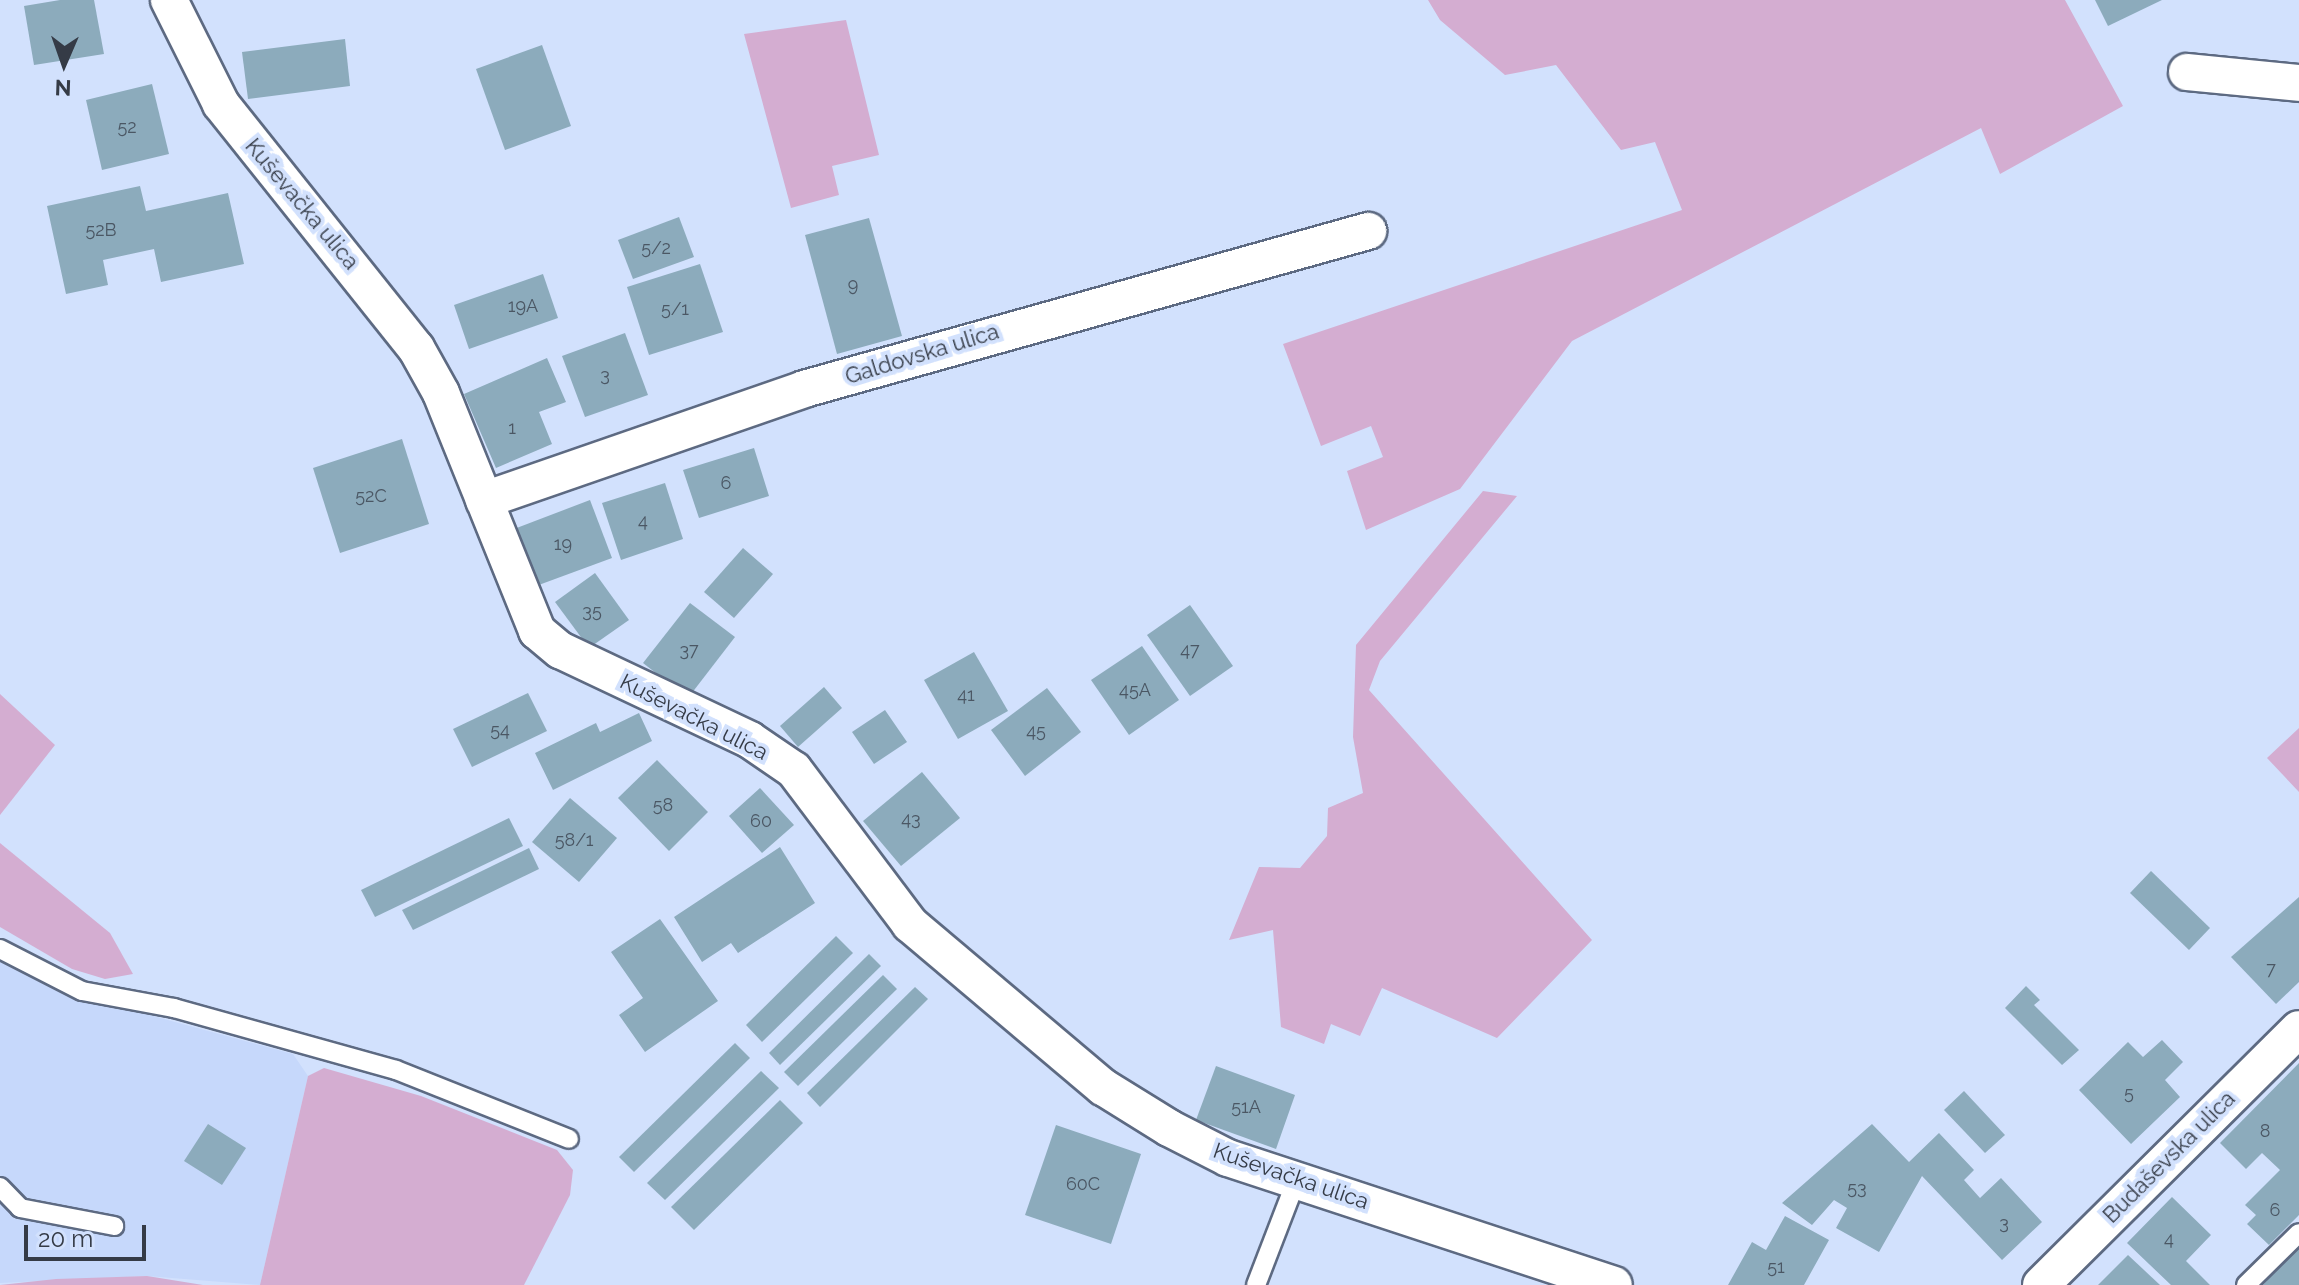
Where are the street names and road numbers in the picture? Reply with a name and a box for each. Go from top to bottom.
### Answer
street label: Kuševačka ulica [240,133,364,275]
street label: Galdovska ulica [842,318,1002,390]
street label: Kuševačka ulica [616,668,772,766]
street label: Budaševska ulica [2098,1086,2240,1228]
street label: Kuševačka ulica [1210,1137,1372,1215]

